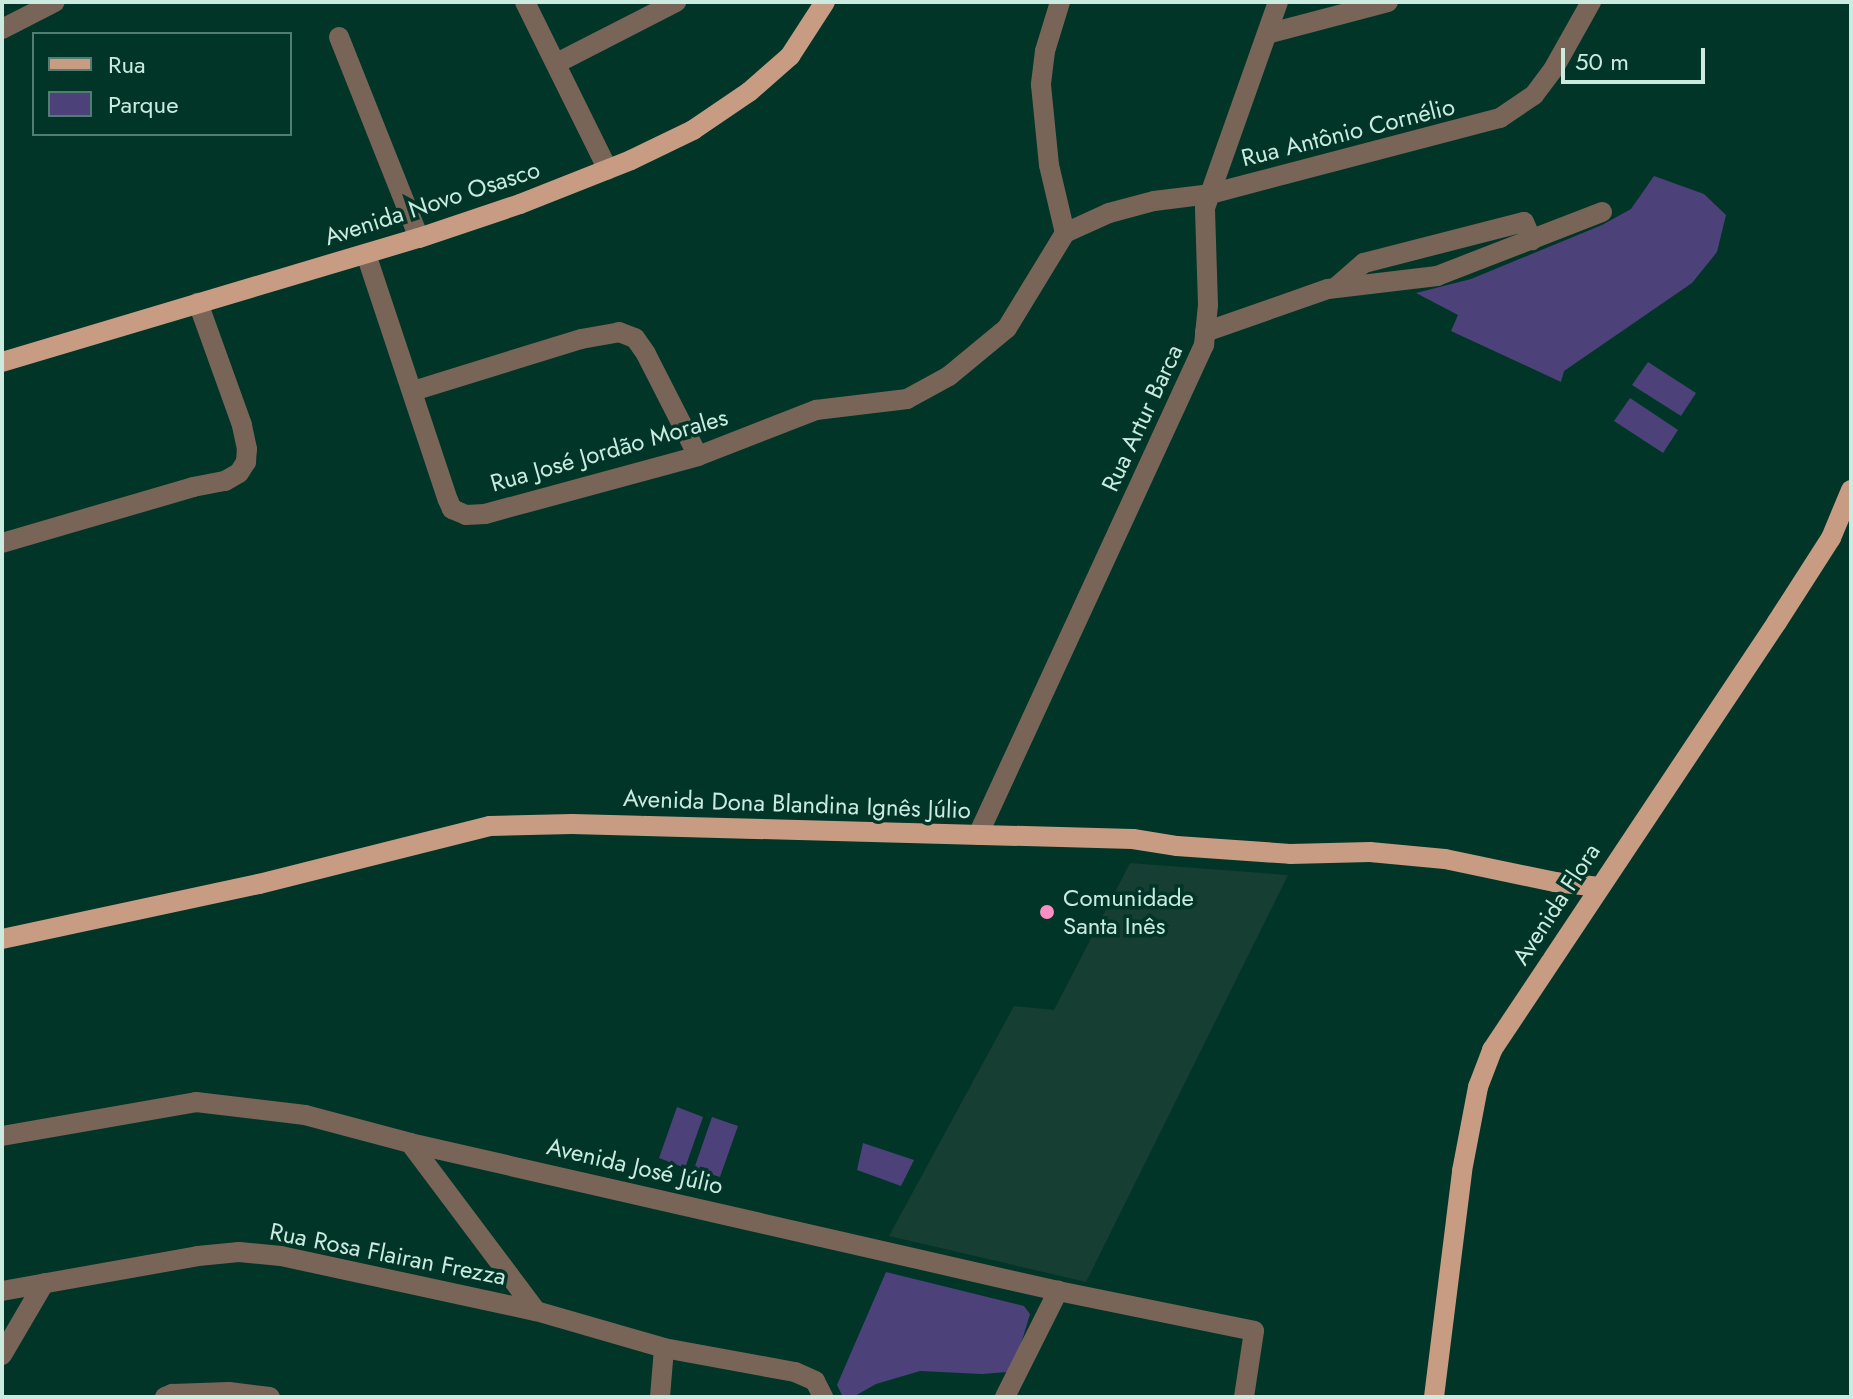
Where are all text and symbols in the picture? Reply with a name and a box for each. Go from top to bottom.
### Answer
legend [32,32,292,136]
scale bar [1565,32,1709,82]
text: 50 m [1575,44,1629,79]
text: Rua [108,47,146,82]
text: Parque [108,87,179,122]
street label: Rua Antônio Cornélio [1238,92,1458,172]
street label: Avenida Novo Osasco [321,155,543,251]
street label: Rua Artur Barca [1095,340,1189,496]
street label: Rua José Jordão Morales [487,402,731,498]
street label: Avenida Dona Blandina Ignês Júlio [623,784,971,824]
street label: Avenida Flora [1506,838,1606,970]
place label: Comunidade Santa Inês [1063,884,1194,940]
marker: Comunidade Santa Inês [1038,903,1056,921]
street label: Avenida José Júlio [544,1132,726,1200]
street label: Rua Rosa Flairan Frezza [267,1217,509,1291]

